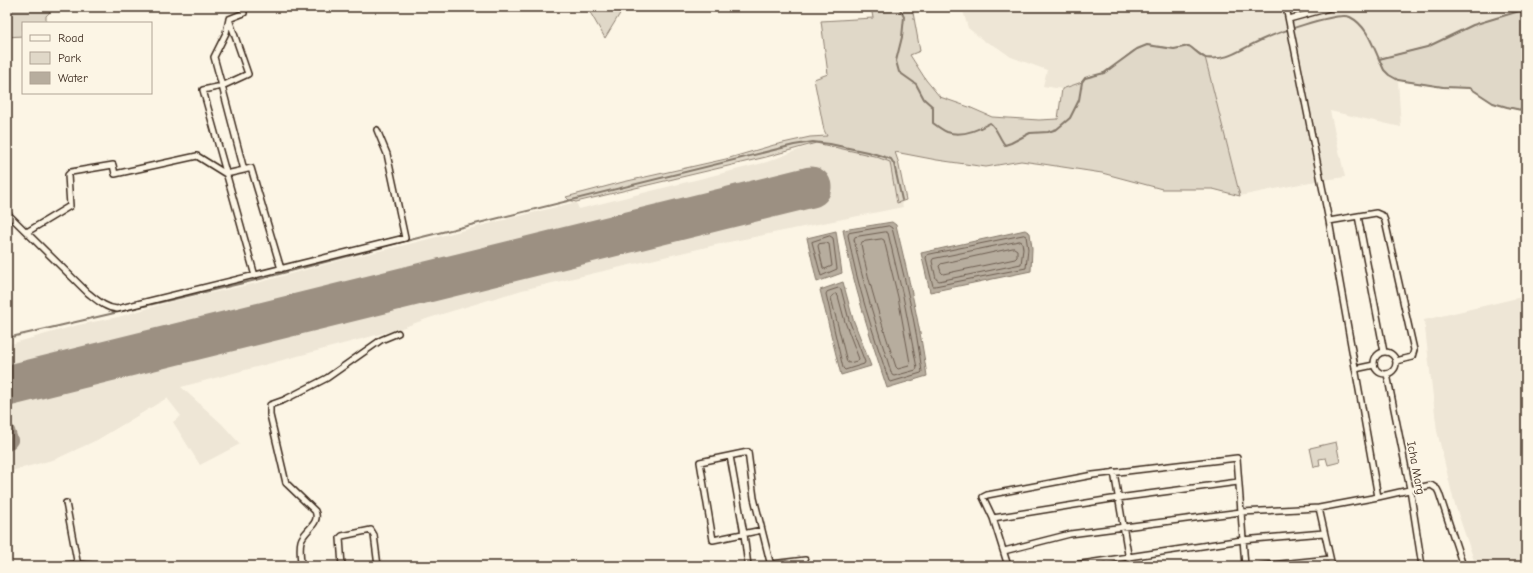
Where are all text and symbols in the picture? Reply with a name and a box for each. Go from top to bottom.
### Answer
legend [22,22,152,94]
text: Road [58,31,84,45]
text: Park [58,51,81,65]
text: Water [58,71,88,85]
street label: Icha Marg [1404,440,1428,496]

